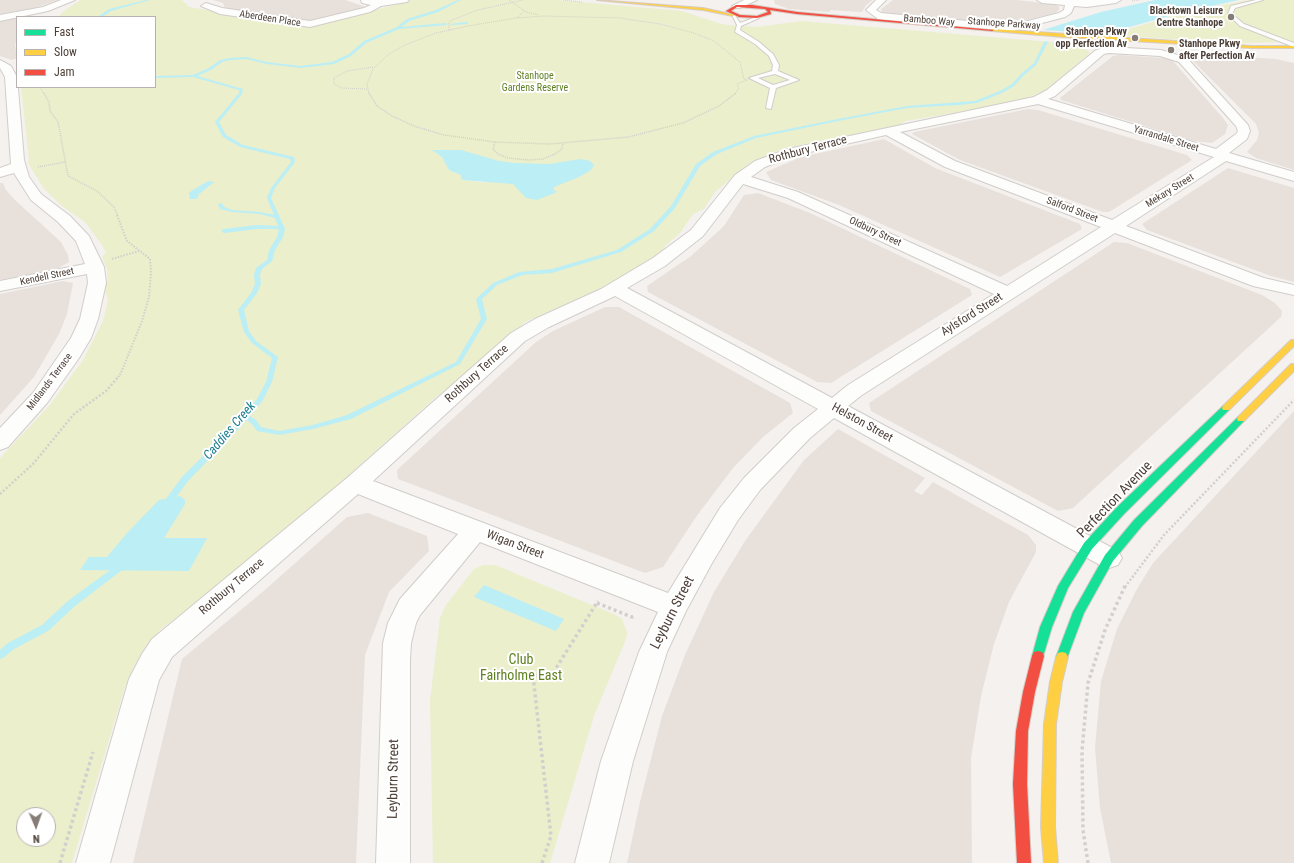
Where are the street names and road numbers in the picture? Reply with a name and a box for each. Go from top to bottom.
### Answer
street label: Aberdeen Place [239,8,301,30]
street label: Bamboo Way [903,13,955,29]
street label: Stanhope Parkway [967,15,1041,33]
street label: Yarrandale Street [1132,123,1200,155]
street label: Rothbury Terrace [767,133,849,167]
street label: Mekary Street [1144,171,1196,211]
street label: Salford Street [1045,195,1099,225]
street label: Oldbury Street [847,215,903,249]
street label: Kendell Street [19,265,75,289]
street label: Aylsford Street [938,290,1006,340]
street label: Rothbury Terrace [442,342,512,406]
street label: Midlands Terrace [25,351,75,413]
street label: Helston Street [829,400,895,446]
street label: Perfection Avenue [1074,458,1156,542]
street label: Wigan Street [484,527,546,563]
street label: Rothbury Terrace [197,556,267,618]
street label: Leyburn Street [647,574,699,652]
street label: Leyburn Street [385,739,403,819]

